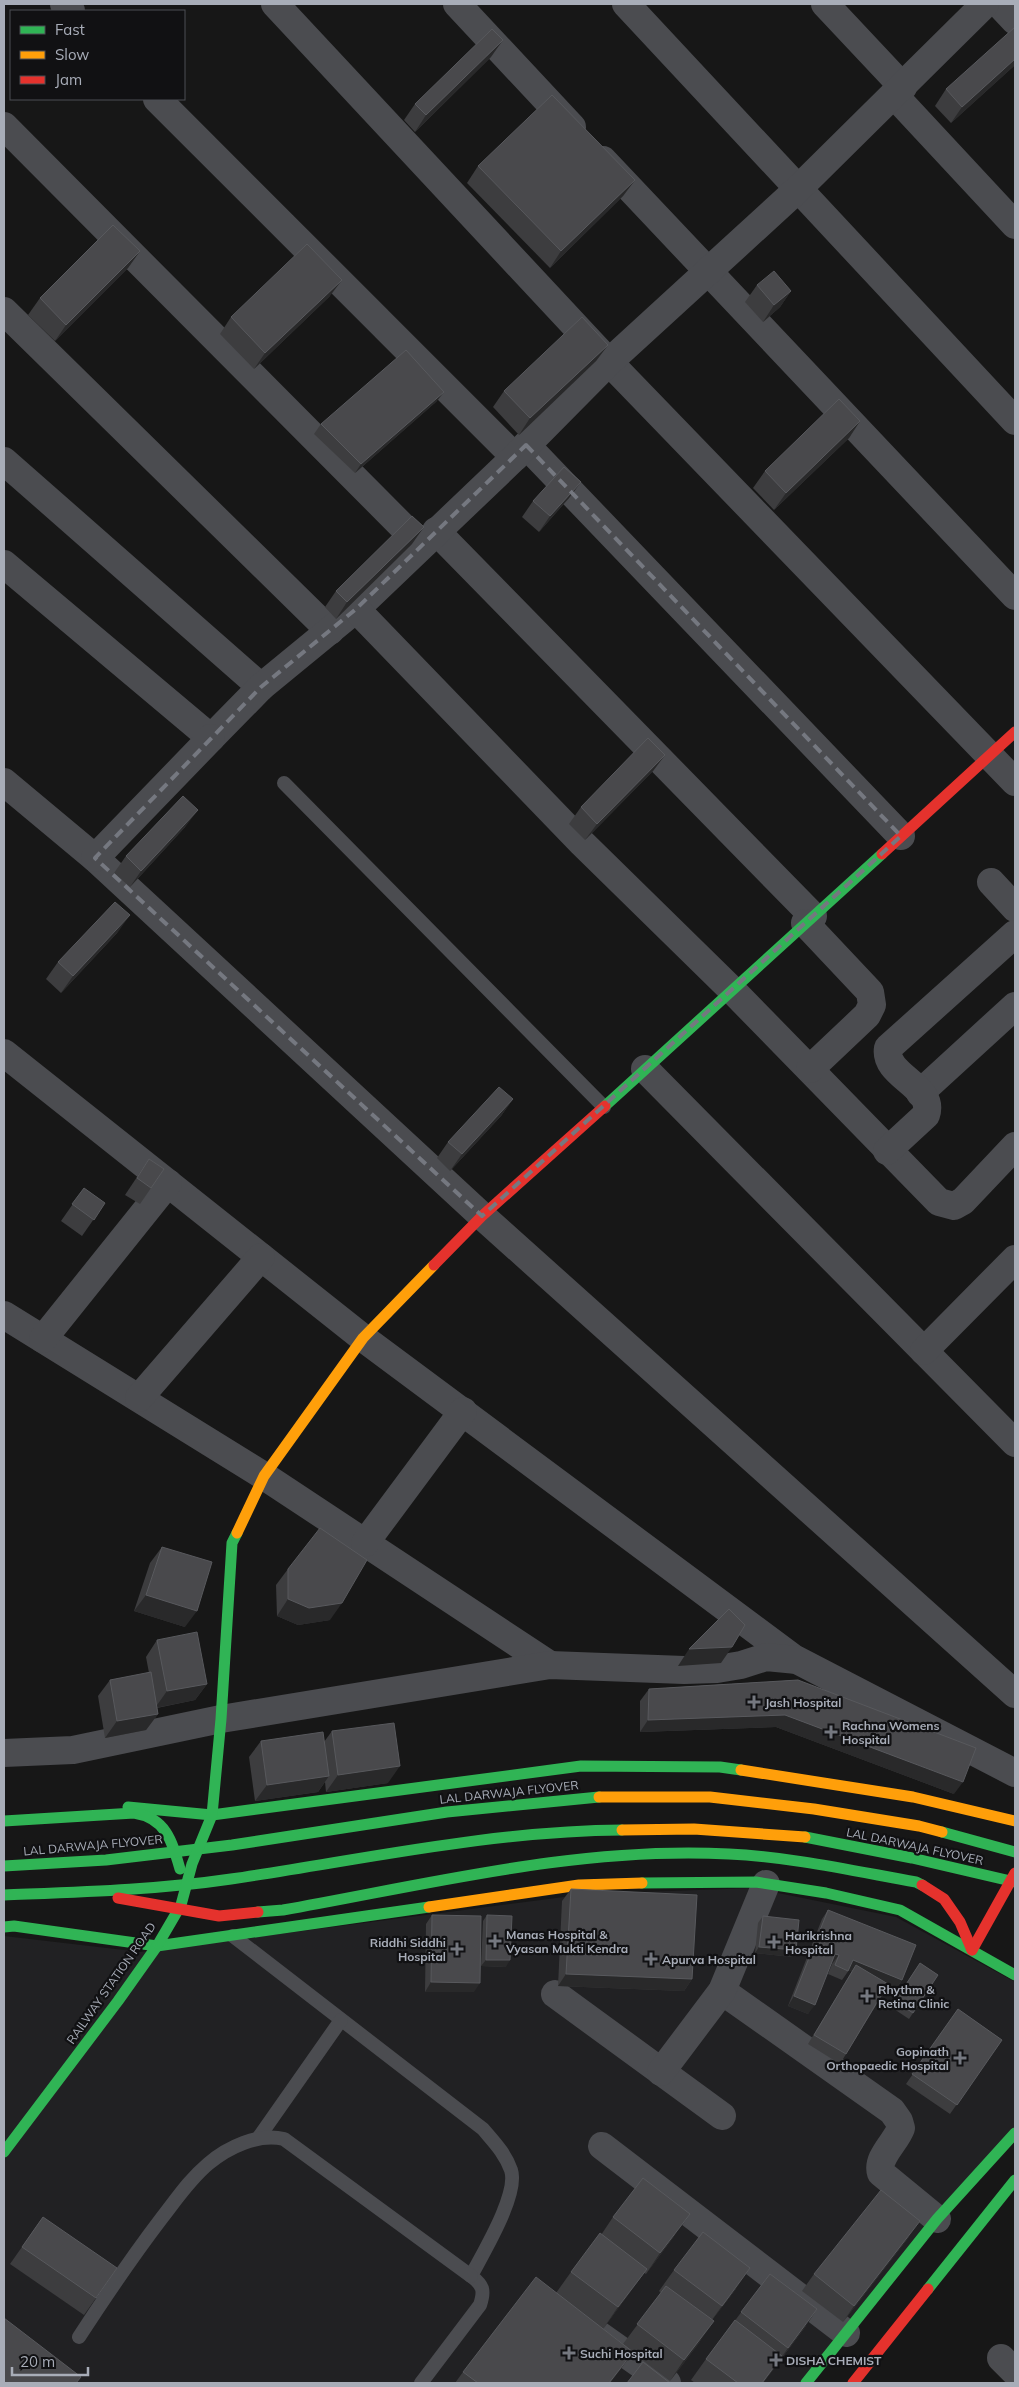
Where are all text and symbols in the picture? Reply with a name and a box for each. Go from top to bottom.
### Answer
legend [10,10,185,100]
text: Fast [55,20,85,39]
text: Slow [55,45,89,64]
text: Jam [55,70,82,89]
marker: Jash Hospital [747,1695,761,1709]
place label: Jash Hospital [765,1695,841,1710]
place label: Rachna Womens Hospital [842,1718,939,1747]
marker: Rachna Womens Hospital [824,1725,838,1739]
street label: LAL DARWAJA FLYOVER [439,1777,579,1807]
street label: LAL DARWAJA FLYOVER [845,1824,985,1868]
street label: LAL DARWAJA FLYOVER [23,1831,163,1859]
street label: RAILWAY STATION ROAD [63,1919,159,2047]
place label: Manas Hospital & Vyasan Mukti Kendra [505,1927,628,1956]
place label: Harikrishna Hospital [785,1928,852,1957]
marker: Manas Hospital & Vyasan Mukti Kendra [488,1934,502,1948]
place label: Riddhi Siddhi Hospital [370,1935,446,1964]
marker: Harikrishna Hospital [767,1935,781,1949]
marker: Riddhi Siddhi Hospital [450,1942,464,1956]
marker: Apurva Hospital [644,1952,658,1966]
place label: Apurva Hospital [662,1952,756,1967]
place label: Rhythm & Retina Clinic [878,1982,949,2011]
marker: Rhythm & Retina Clinic [860,1989,874,2003]
place label: Gopinath Orthopaedic Hospital [826,2044,949,2073]
marker: Gopinath Orthopaedic Hospital [953,2051,967,2065]
scale bar [12,2344,89,2376]
marker: Suchi Hospital [562,2346,576,2360]
place label: Suchi Hospital [580,2346,663,2361]
text: 20 m [20,2352,55,2371]
place label: DISHA CHEMIST [786,2353,882,2368]
marker: DISHA CHEMIST [770,2354,782,2366]

